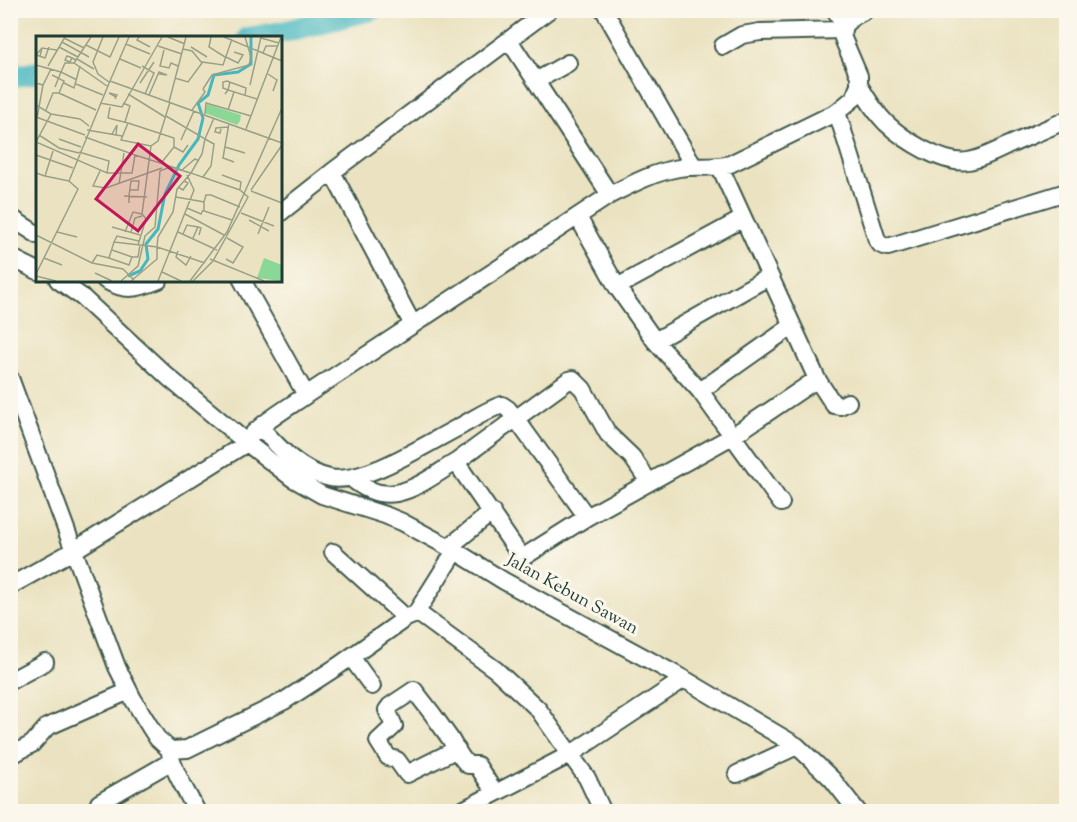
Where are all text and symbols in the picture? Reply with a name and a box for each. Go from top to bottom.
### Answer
inset map [36,36,282,282]
street label: Jalan Kebun Sawan [500,547,643,642]

